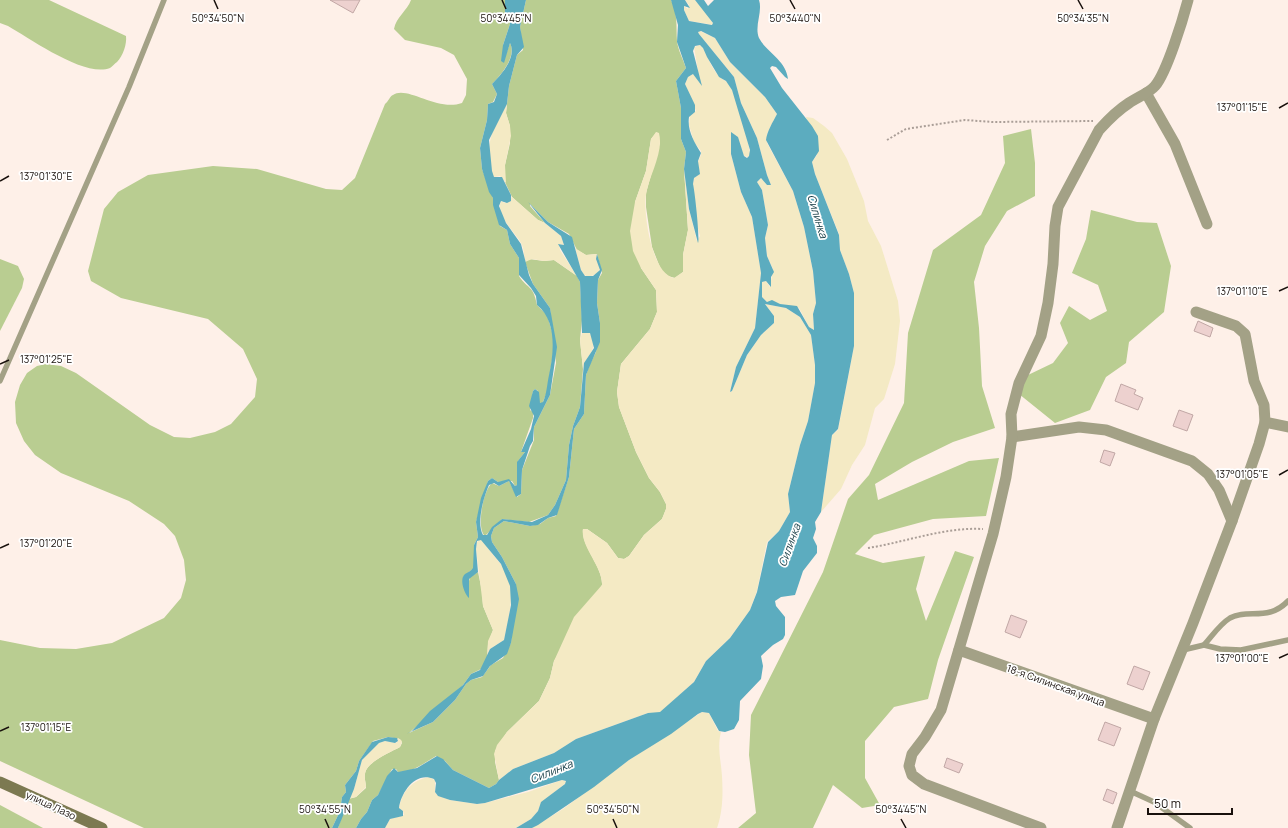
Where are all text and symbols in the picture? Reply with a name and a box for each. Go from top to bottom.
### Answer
text: 50°34'50"N [192,11,244,25]
text: 50°34'45"N [481,11,532,25]
text: 50°34'40"N [769,11,821,25]
text: 50°34'35"N [1057,11,1109,25]
text: 137°01'15"E [1217,100,1267,114]
text: 137°01'30"E [20,169,72,183]
water label: Силинка [804,192,832,240]
text: 137°01'10"E [1217,284,1268,298]
text: 137°01'25"E [20,352,72,366]
text: 137°01'05"E [1216,467,1269,481]
water label: Силинка [774,521,804,569]
text: 137°01'20"E [20,536,73,550]
text: 137°01'00"E [1216,651,1269,665]
street label: 18-я Силинская улица [1005,661,1107,709]
text: 137°01'15"E [21,720,71,734]
water label: Силинка [527,755,575,786]
street label: улица Лазо [24,787,78,823]
scale bar [1148,790,1232,816]
text: 50 m [1154,795,1181,812]
text: 50°34'55"N [299,802,351,816]
text: 50°34'50"N [587,802,639,816]
text: 50°34'45"N [876,802,927,816]

